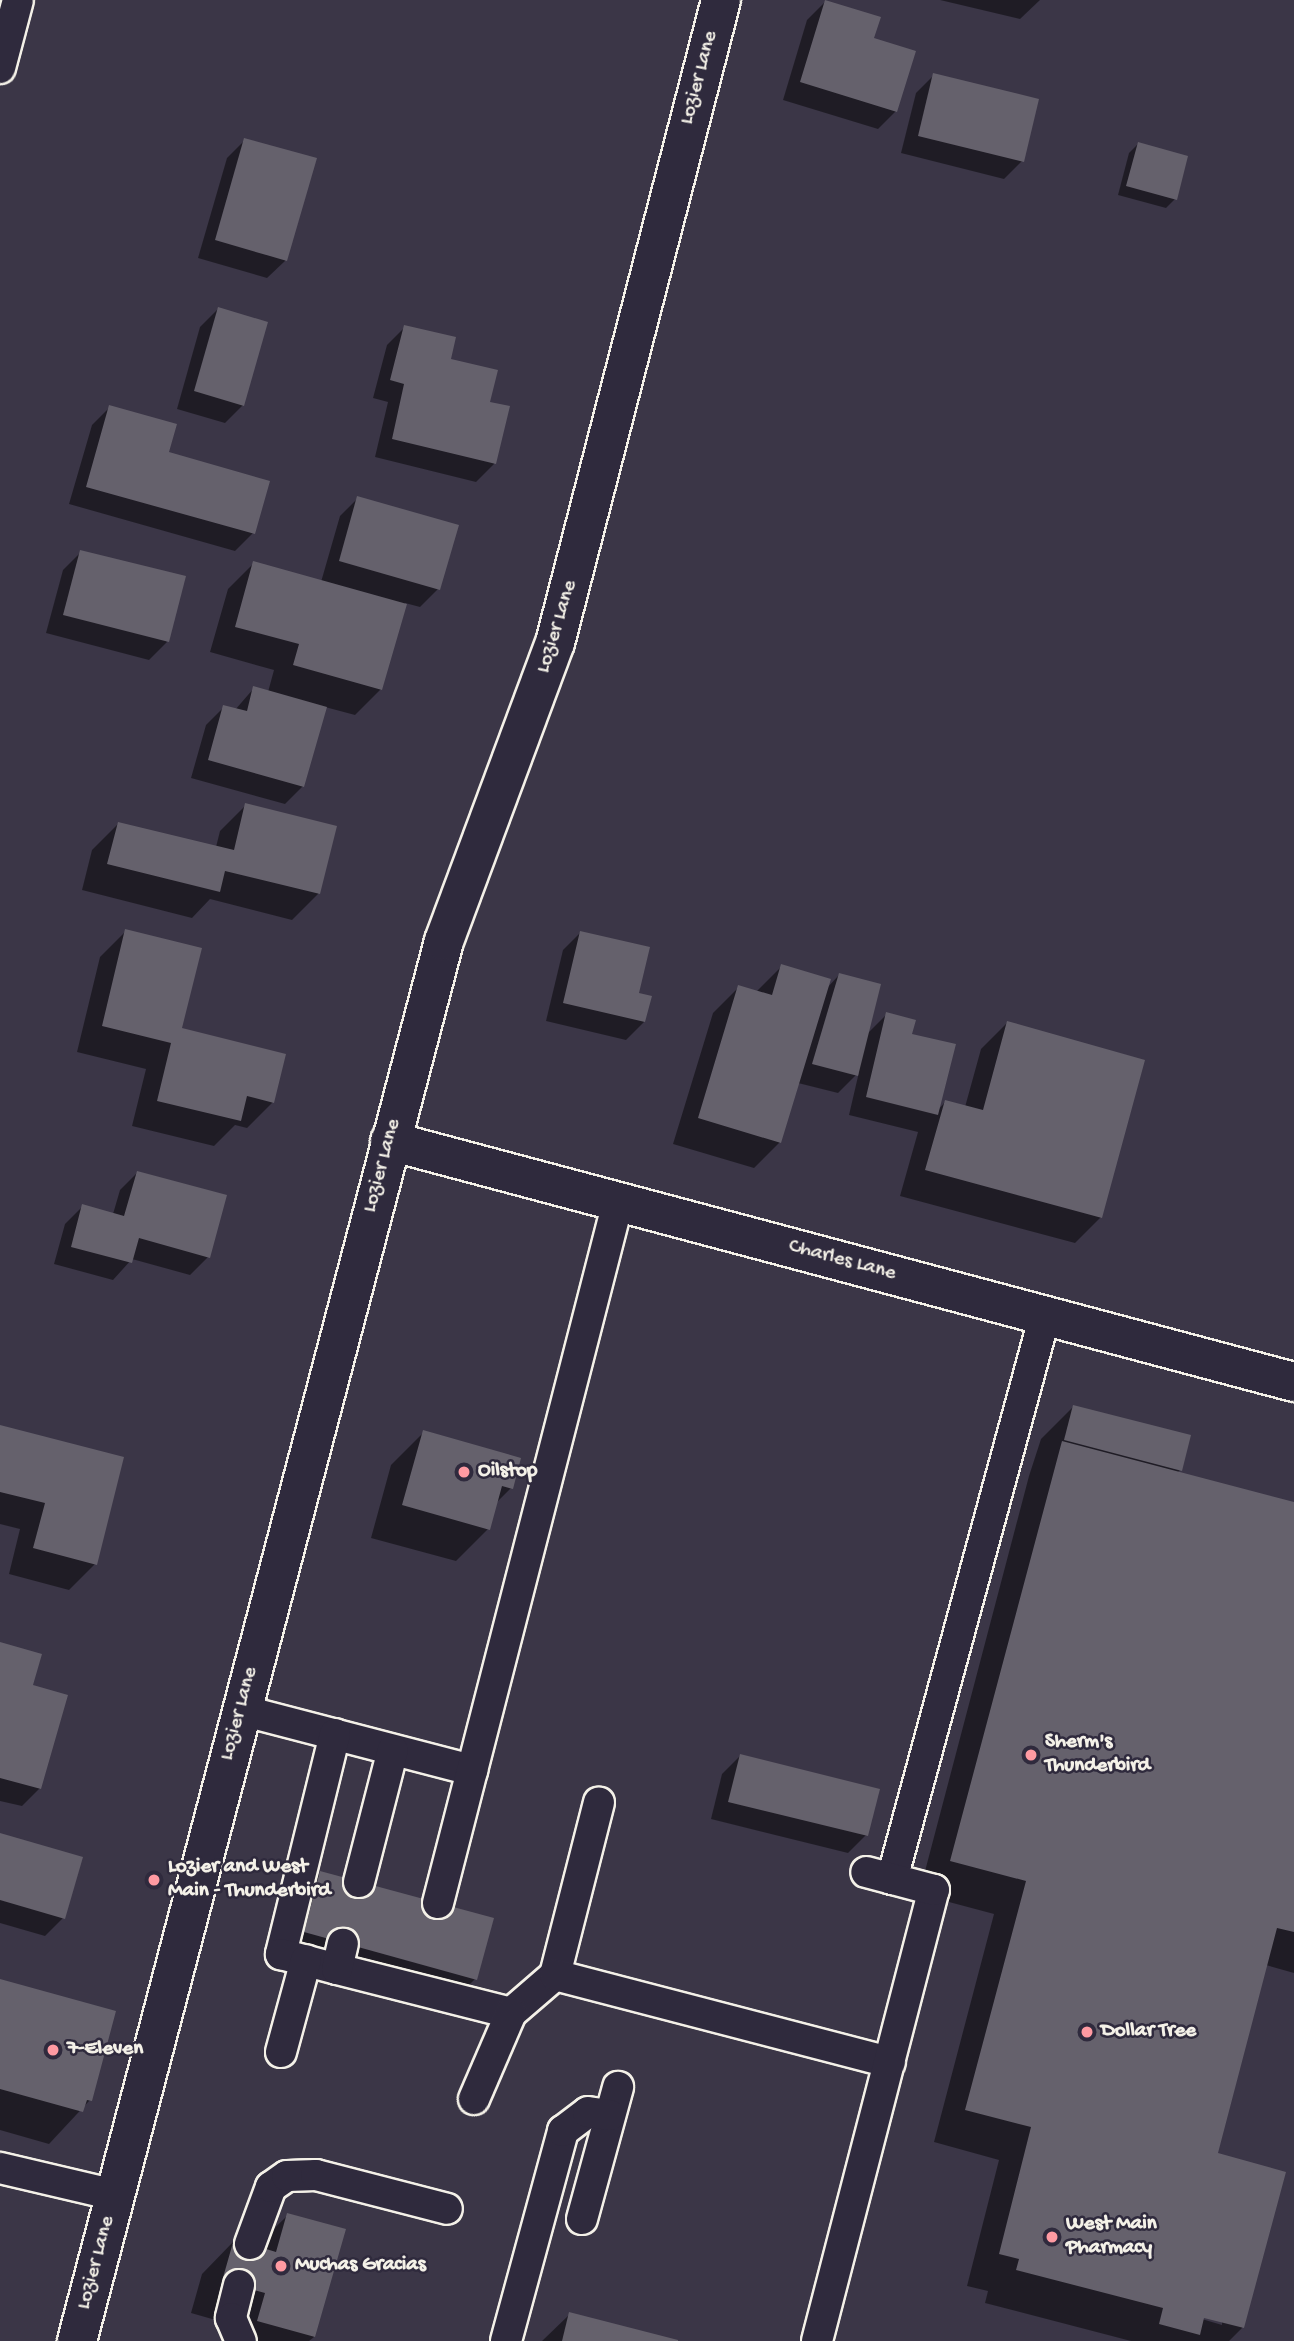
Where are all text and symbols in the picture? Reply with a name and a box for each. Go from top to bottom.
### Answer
street label: Lozier Lane [675,28,725,128]
street label: Lozier Lane [532,578,584,676]
street label: Lozier Lane [358,1116,408,1216]
street label: Charles Lane [786,1235,898,1287]
place label: Oilstop [478,1459,537,1485]
marker: Oilstop [456,1464,472,1480]
street label: Lozier Lane [215,1664,265,1764]
place label: Sherm's Thunderbird [1045,1730,1150,1780]
marker: Sherm's Thunderbird [1023,1747,1039,1763]
place label: Lozier and West Main - Thunderbird [168,1855,330,1905]
marker: Lozier and West Main - Thunderbird [146,1872,162,1888]
place label: Dollar Tree [1101,2019,1196,2045]
marker: Dollar Tree [1079,2024,1095,2040]
place label: 7-Eleven [67,2037,143,2063]
marker: 7-Eleven [45,2042,61,2058]
place label: West Main Pharmacy [1066,2212,1157,2262]
street label: Lozier Lane [72,2213,122,2313]
marker: West Main Pharmacy [1044,2229,1060,2245]
place label: Muchas Gracias [295,2253,426,2279]
marker: Muchas Gracias [273,2258,289,2274]

